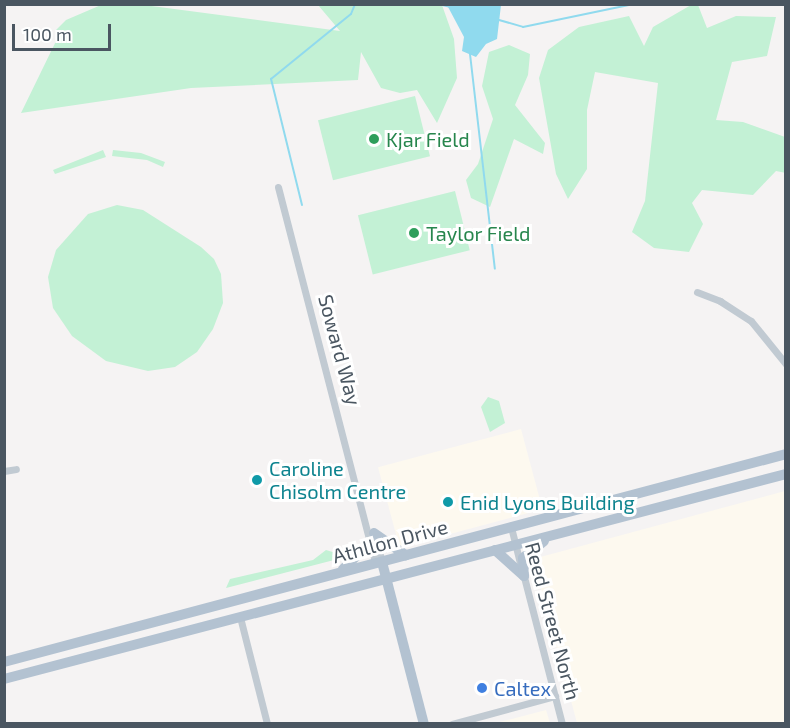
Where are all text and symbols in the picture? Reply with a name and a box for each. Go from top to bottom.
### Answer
scale bar [15,12,114,50]
text: 100 m [23,23,72,45]
place label: Kjar Field [386,127,470,151]
marker: Kjar Field [367,132,381,146]
place label: Taylor Field [426,221,531,245]
marker: Taylor Field [407,226,421,240]
street label: Soward Way [314,292,366,408]
place label: Caroline Chisolm Centre [269,456,406,503]
marker: Caroline Chisolm Centre [250,473,264,487]
place label: Enid Lyons Building [460,490,635,514]
marker: Enid Lyons Building [441,495,455,509]
street label: Athllon Drive [330,514,450,568]
street label: Reed Street North [520,539,586,703]
place label: Caltex [494,676,551,700]
marker: Caltex [475,681,489,695]

